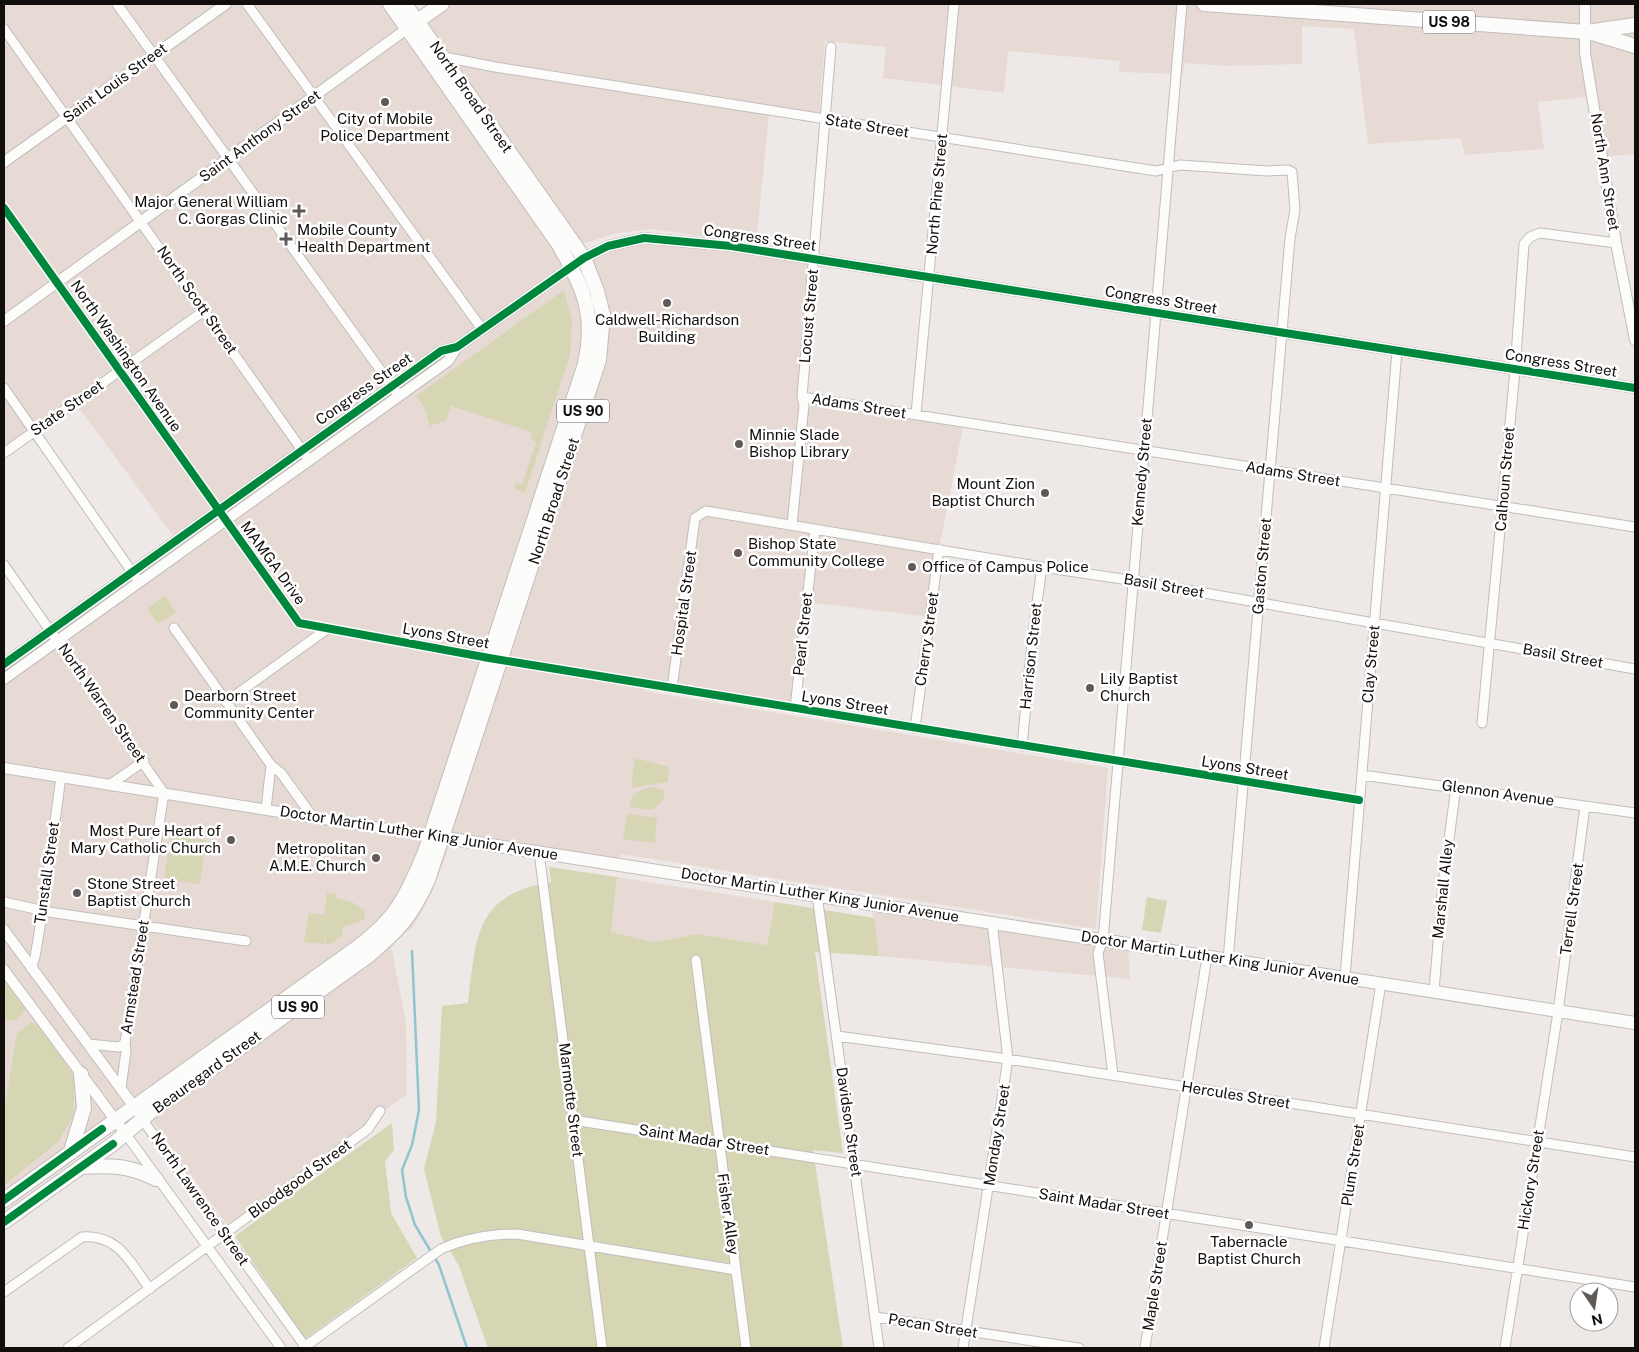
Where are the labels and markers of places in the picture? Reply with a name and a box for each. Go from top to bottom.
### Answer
marker: City of Mobile Police Department [379,96,391,108]
place label: City of Mobile Police Department [320,110,450,144]
place label: Major General William C. Gorgas Clinic [134,193,288,227]
marker: Major General William C. Gorgas Clinic [292,204,306,218]
place label: Mobile County Health Department [297,221,430,255]
marker: Mobile County Health Department [279,232,293,246]
marker: Caldwell-Richardson Building [661,297,673,309]
place label: Caldwell-Richardson Building [595,311,739,345]
place label: Minnie Slade Bishop Library [749,426,849,460]
marker: Minnie Slade Bishop Library [733,438,745,450]
place label: Mount Zion Baptist Church [931,475,1035,509]
marker: Mount Zion Baptist Church [1039,487,1051,499]
place label: Bishop State Community College [748,535,885,569]
marker: Bishop State Community College [732,547,744,559]
place label: Office of Campus Police [922,558,1089,575]
marker: Office of Campus Police [906,561,918,573]
place label: Lily Baptist Church [1100,670,1178,704]
marker: Lily Baptist Church [1084,682,1096,694]
place label: Dearborn Street Community Center [184,687,315,721]
marker: Dearborn Street Community Center [168,699,180,711]
place label: Most Pure Heart of Mary Catholic Church [71,822,221,856]
marker: Most Pure Heart of Mary Catholic Church [225,834,237,846]
place label: Metropolitan A.M.E. Church [269,840,366,874]
marker: Metropolitan A.M.E. Church [370,852,382,864]
place label: Stone Street Baptist Church [87,875,191,909]
marker: Stone Street Baptist Church [71,887,83,899]
marker: Tabernacle Baptist Church [1243,1219,1255,1231]
place label: Tabernacle Baptist Church [1197,1233,1301,1267]

